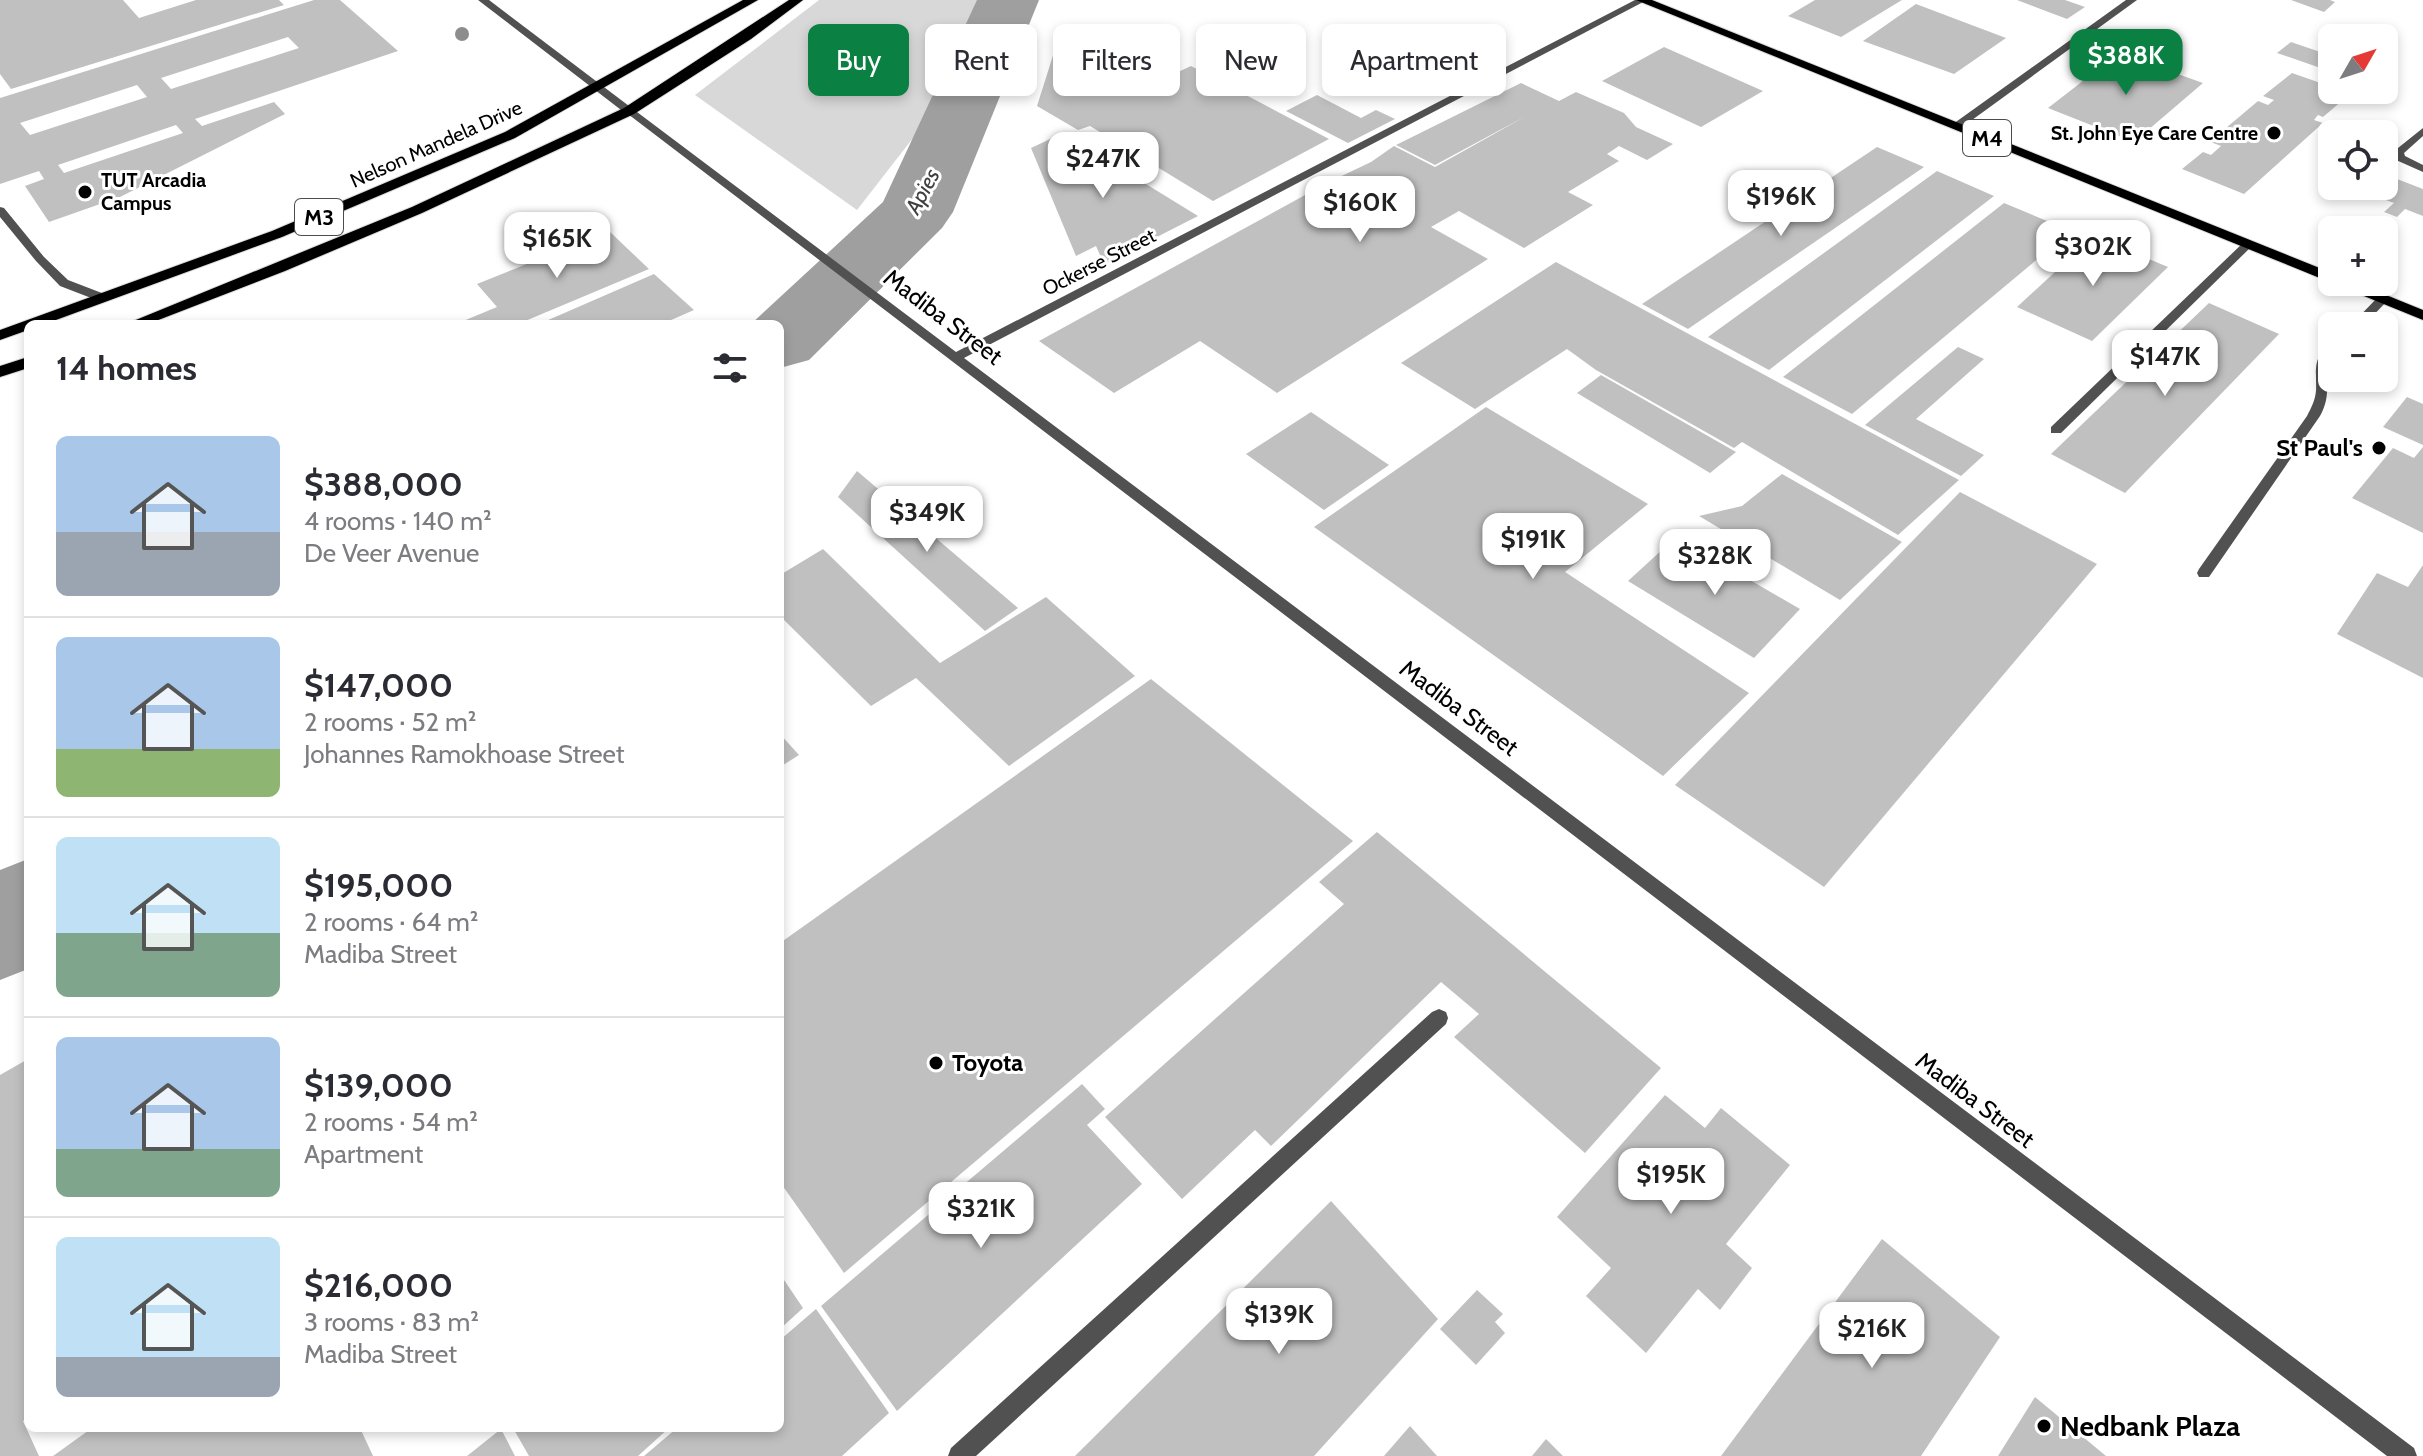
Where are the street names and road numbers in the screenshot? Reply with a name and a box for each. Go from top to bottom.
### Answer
street label: Nelson Mandela Drive [346,95,526,193]
road number: M4 [1963,120,2011,156]
road number: M3 [295,199,343,235]
street label: Ockerse Street [1038,223,1160,301]
street label: Madiba Street [878,263,1008,371]
street label: Madiba Street [1394,654,1524,762]
street label: Madiba Street [1910,1046,2040,1154]

